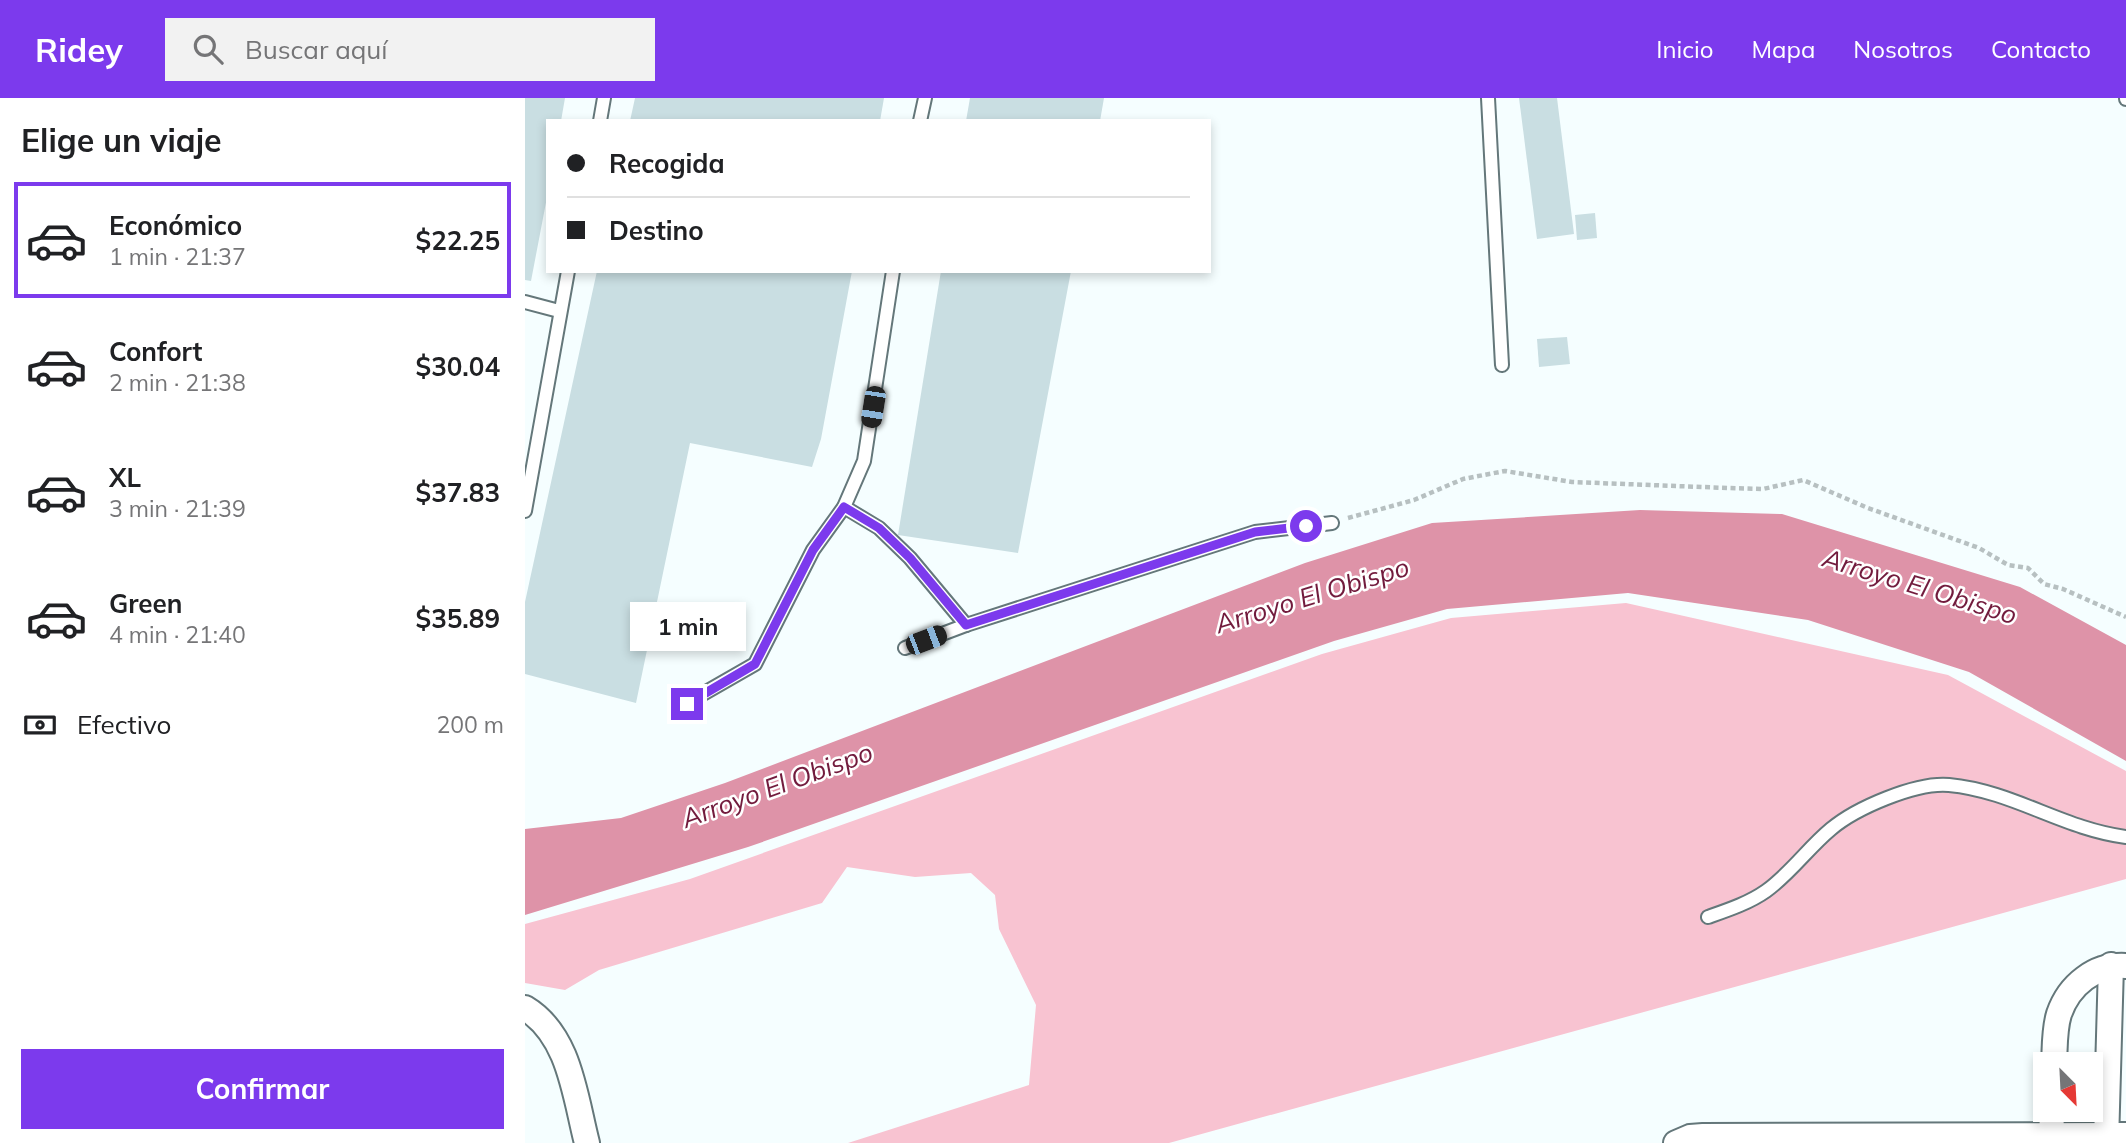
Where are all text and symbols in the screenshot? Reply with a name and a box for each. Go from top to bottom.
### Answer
search box [165,18,655,81]
text: Ridey [35,29,123,70]
icon: search [189,30,227,68]
text: Buscar aquí [245,33,388,66]
text: Inicio [1656,34,1713,64]
text: Mapa [1751,34,1815,64]
text: Nosotros [1853,34,1953,64]
text: Contacto [1991,34,2091,64]
text: Elige un viaje [21,120,222,160]
text: Recogida [609,147,725,180]
icon: car [25,209,88,272]
text: Económico [109,209,242,242]
text: Destino [609,214,704,247]
text: $22.25 [416,224,500,257]
text: 1 min · 21:37 [109,242,246,271]
icon: car [25,335,88,398]
text: Confort [109,335,202,368]
text: $30.04 [416,350,500,383]
text: 2 min · 21:38 [109,368,246,397]
car [860,385,887,429]
icon: car [25,461,88,524]
text: XL [109,461,141,494]
text: $37.83 [416,476,500,509]
text: 3 min · 21:39 [109,494,246,523]
route start [1290,510,1322,542]
water label: Arroyo El Obispo [1818,541,2021,631]
water label: Arroyo El Obispo [1210,550,1413,640]
icon: car [25,587,88,650]
text: Green [109,587,182,620]
text: $35.89 [416,602,500,635]
callout: 1 min [629,602,745,652]
text: 1 min [658,612,718,641]
text: 4 min · 21:40 [109,620,246,649]
car [903,623,950,657]
route end [671,688,703,720]
icon: cash [21,706,59,744]
text: Efectivo [77,708,171,741]
text: 200 m [436,710,504,739]
water label: Arroyo El Obispo [676,735,877,835]
button: Confirmar [21,1049,504,1129]
north arrow [2033,1052,2103,1122]
map controls [2033,1052,2103,1122]

